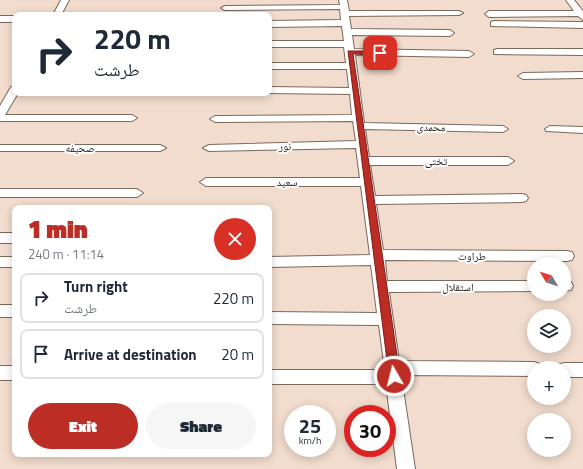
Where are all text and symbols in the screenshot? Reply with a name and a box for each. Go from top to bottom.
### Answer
text: 220 m [94,17,171,60]
icon: right [28,28,80,80]
pin [363,36,397,70]
icon: arrive [369,42,391,64]
text: طرشت [94,56,140,83]
street label: محمدی [416,119,446,135]
street label: نور [278,138,291,154]
street label: صحیفه [65,140,95,156]
street label: تختی [425,153,448,169]
street label: سعید [277,174,297,190]
text: 1 min [28,211,88,247]
button: close [214,218,256,260]
text: 240 m · 11:14 [28,244,104,264]
street label: طراوت [458,248,486,264]
north arrow [527,257,571,301]
map controls [527,257,571,457]
text: Turn right [64,275,128,298]
street label: استقلال [442,279,474,295]
icon: right [30,287,52,309]
text: 220 m [213,287,254,310]
text: طرشت [64,298,97,318]
button: layers [527,309,571,353]
icon: arrive [30,343,52,365]
text: Arrive at destination [64,343,197,366]
text: 20 m [221,343,254,366]
position arrow [373,355,415,397]
button: + [527,361,571,405]
button: Exit [28,403,138,449]
button: Share [146,403,256,449]
speed limit sign: 30 [344,405,396,457]
text: 25 [299,410,321,441]
button: − [527,413,571,457]
text: km/h [299,433,321,448]

